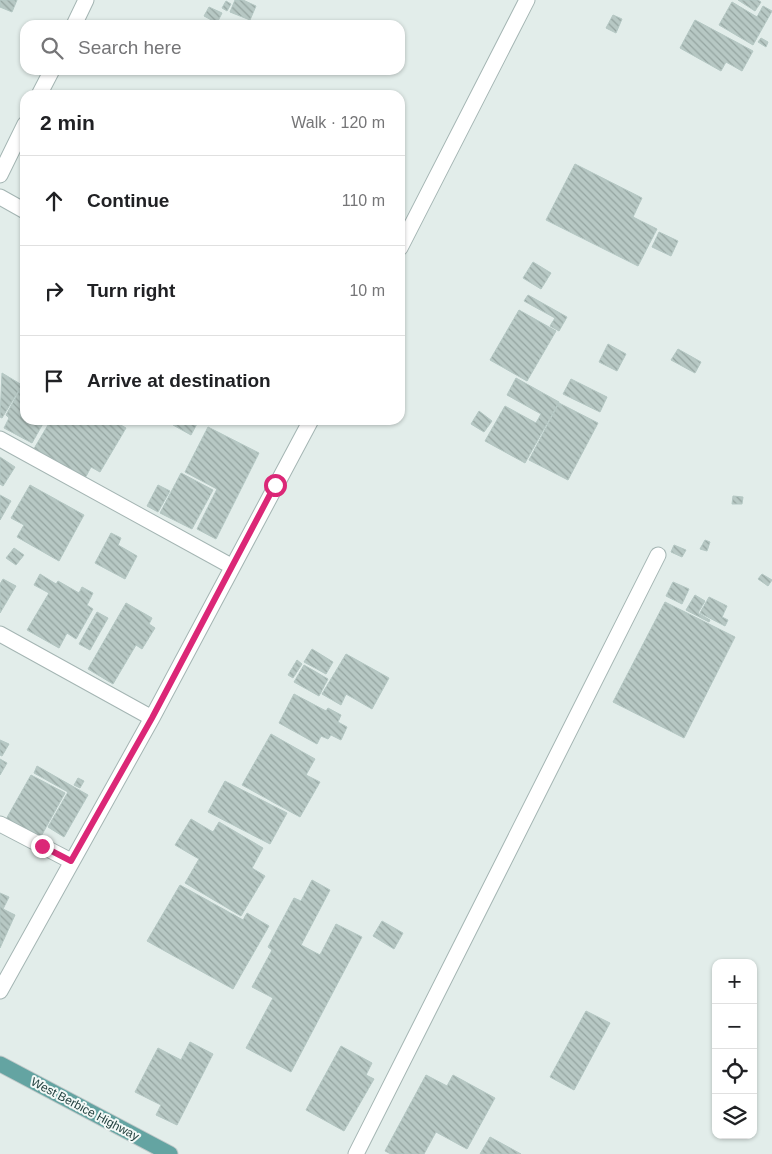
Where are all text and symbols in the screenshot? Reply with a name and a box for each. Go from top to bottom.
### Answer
search box [20,20,405,75]
icon: search [38,34,66,62]
text: Search here [78,37,182,58]
text: 2 min [40,111,95,134]
text: Walk · 120 m [291,114,385,131]
icon: ahead [40,187,68,215]
text: Continue [87,190,169,211]
text: 110 m [342,192,385,209]
icon: right [40,277,68,305]
text: Turn right [87,280,175,301]
text: 10 m [349,282,385,299]
icon: arrive [40,367,68,395]
text: Arrive at destination [87,370,271,391]
route start [264,474,287,497]
route end [31,835,54,858]
map controls [712,959,757,1139]
button: + [712,959,757,1004]
button: − [712,1004,757,1049]
button: locate [712,1049,757,1094]
street label: West Berbice Highway [29,1075,141,1143]
button: layers [712,1094,757,1139]

